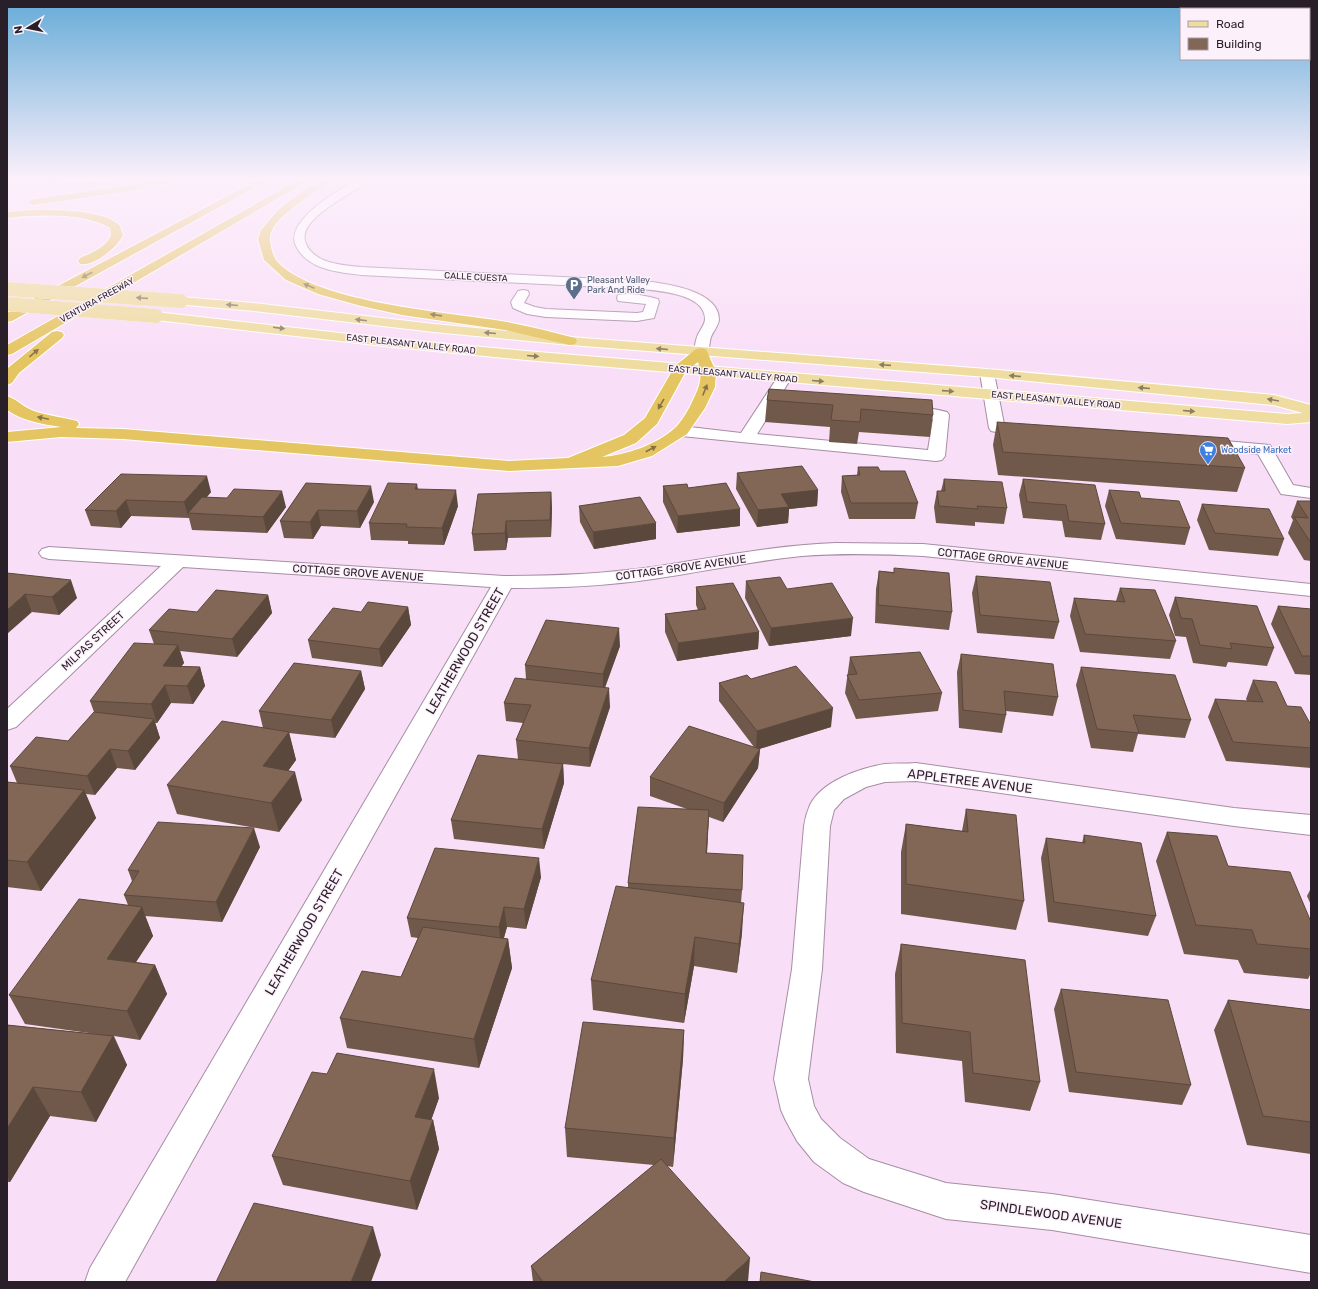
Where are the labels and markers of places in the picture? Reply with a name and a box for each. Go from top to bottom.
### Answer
parking icon: Pleasant Valley Park And Ride [564,275,584,300]
place label: Pleasant Valley Park And Ride [587,275,650,295]
supermarket icon: Woodside Market [1198,440,1218,465]
place label: Woodside Market [1221,445,1292,455]

